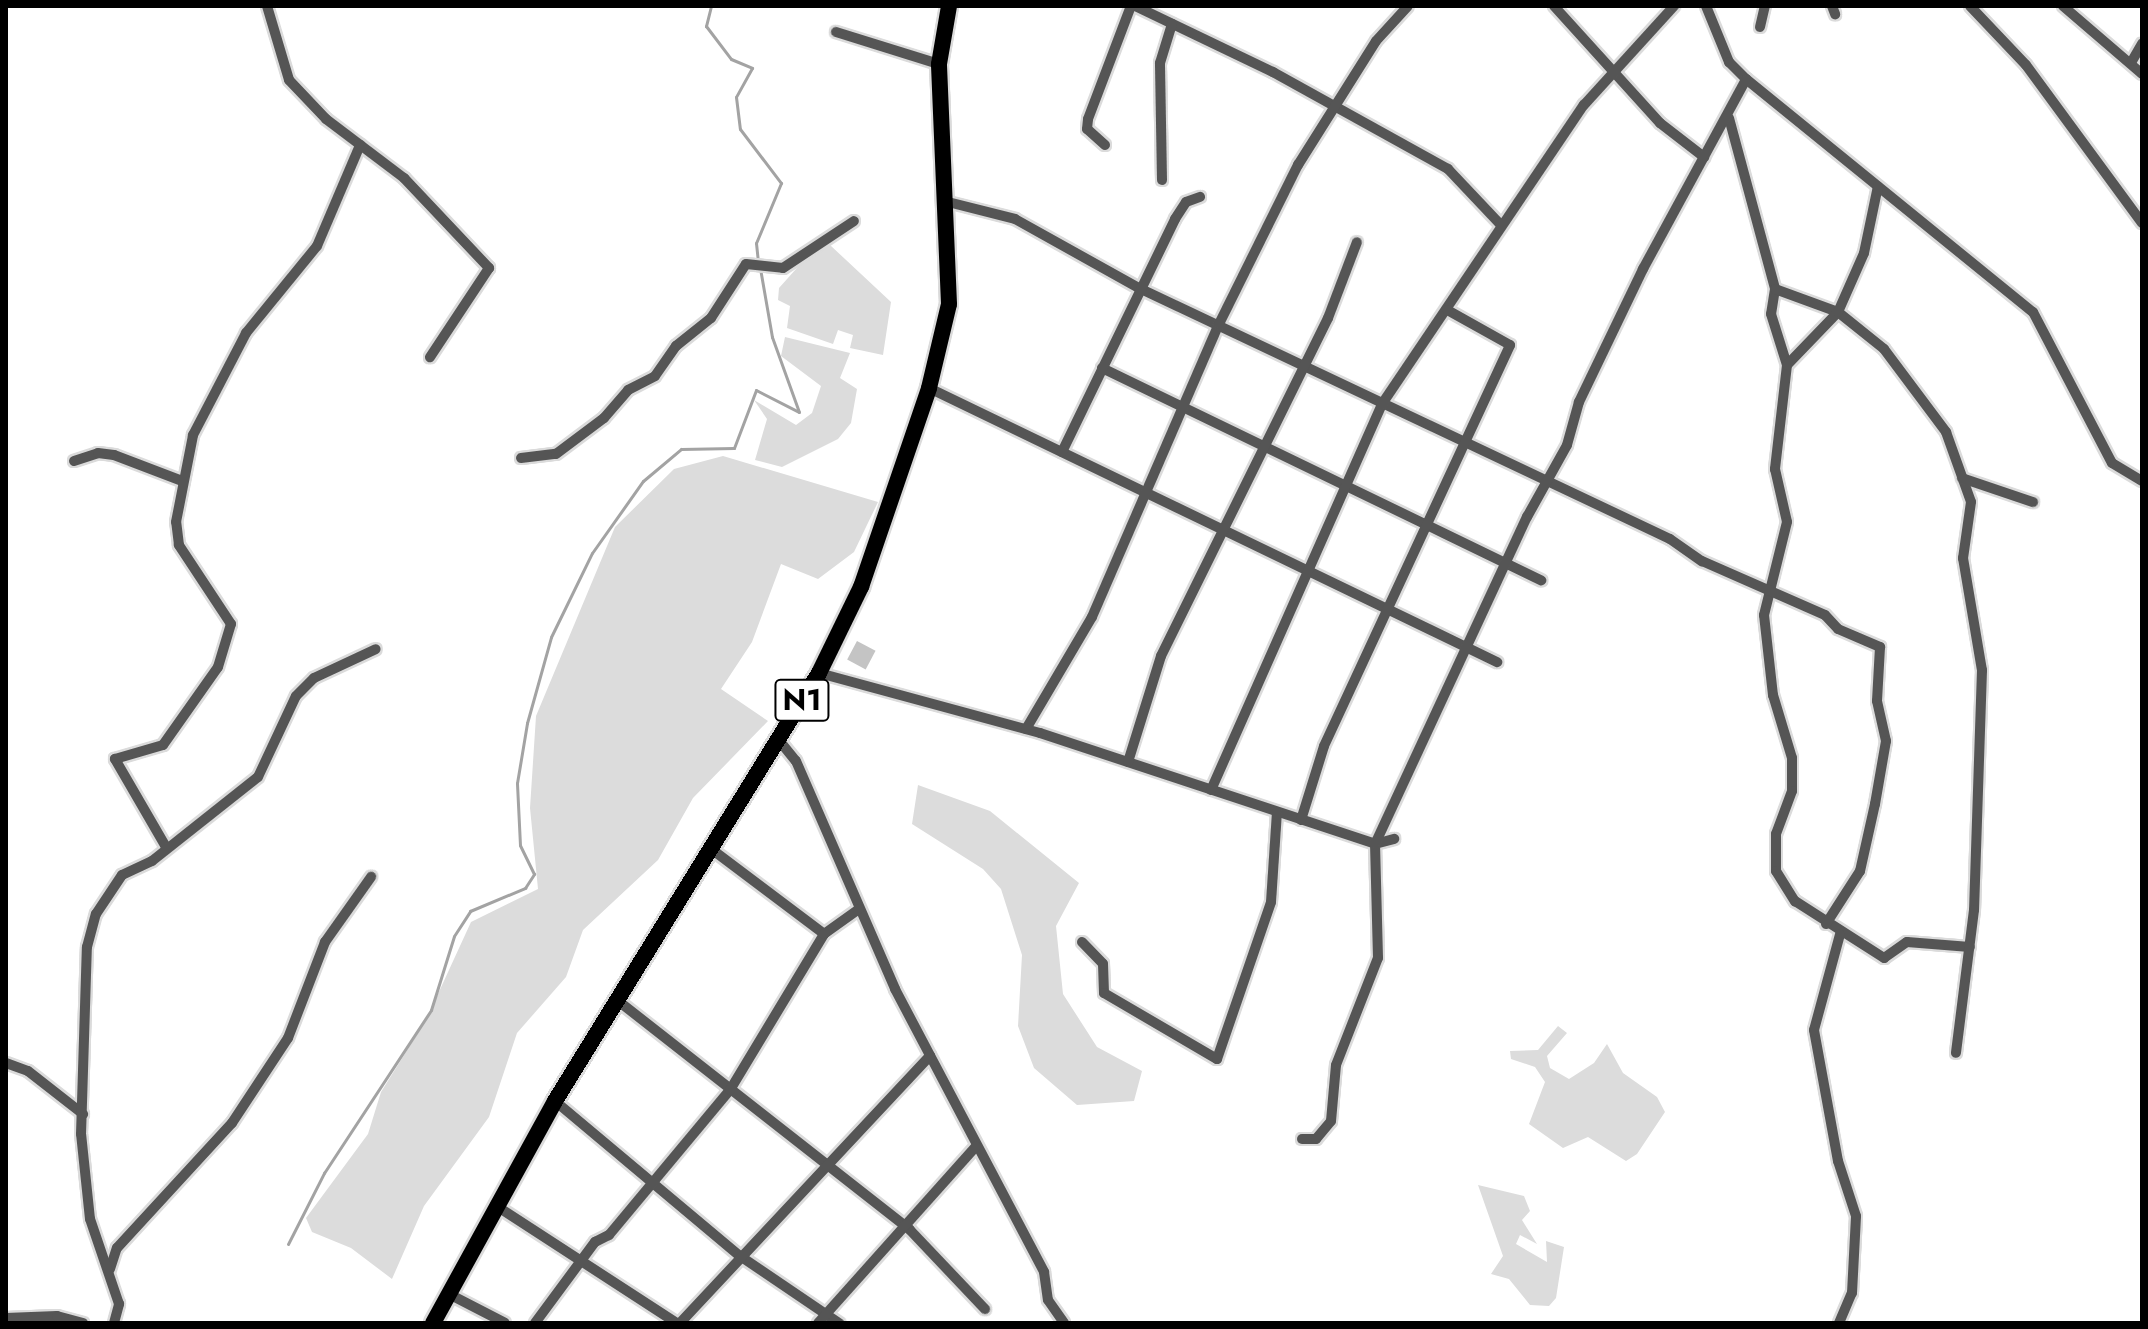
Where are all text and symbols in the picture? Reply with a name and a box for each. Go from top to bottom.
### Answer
road number: N1 [774,674,830,726]

